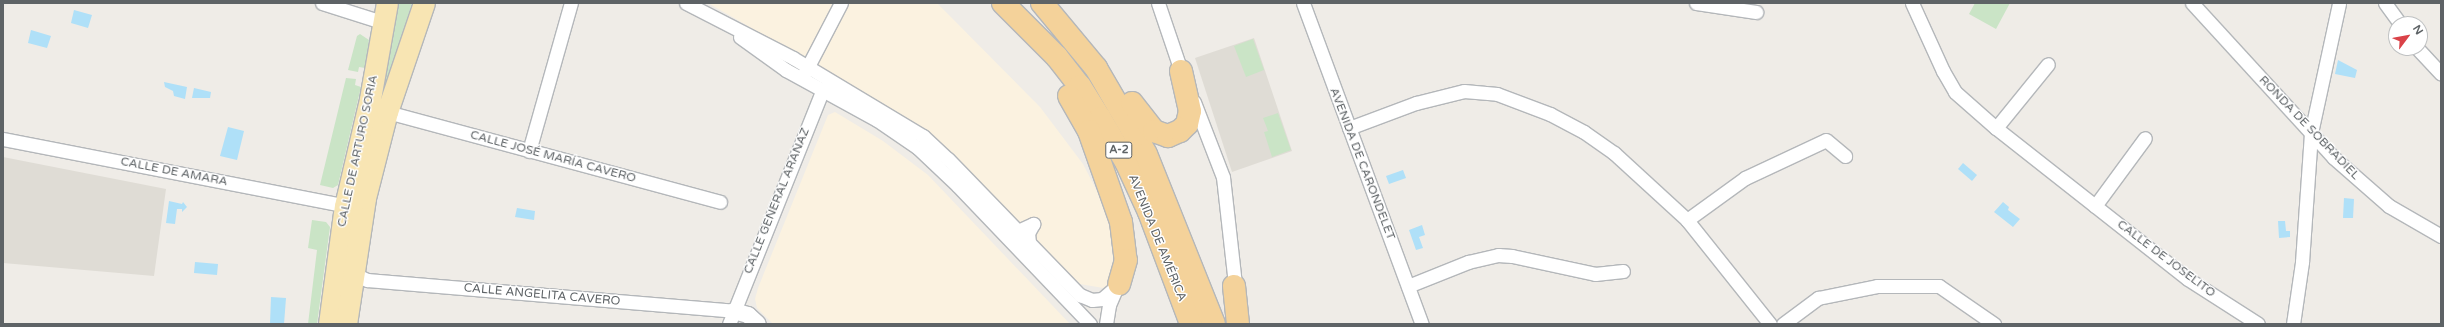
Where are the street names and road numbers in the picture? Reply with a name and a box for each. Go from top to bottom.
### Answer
street label: RONDA DE SOBRADIEL [2256,73,2362,183]
street label: CALLE DE ARTURO SORIA [335,74,381,228]
street label: AVENIDA DE CARONDELET [1326,86,1398,242]
street label: CALLE GENERAL ARANAZ [741,126,813,276]
street label: CALLE JOSÉ MARÍA CAVERO [469,128,637,186]
road number: A-2 [1105,141,1133,159]
street label: CALLE DE AMARA [119,155,229,189]
street label: AVENIDA DE AMÉRICA [1125,172,1189,304]
street label: CALLE DE JOSELITO [2114,217,2218,301]
street label: CALLE ANGELITA CAVERO [463,281,621,309]

